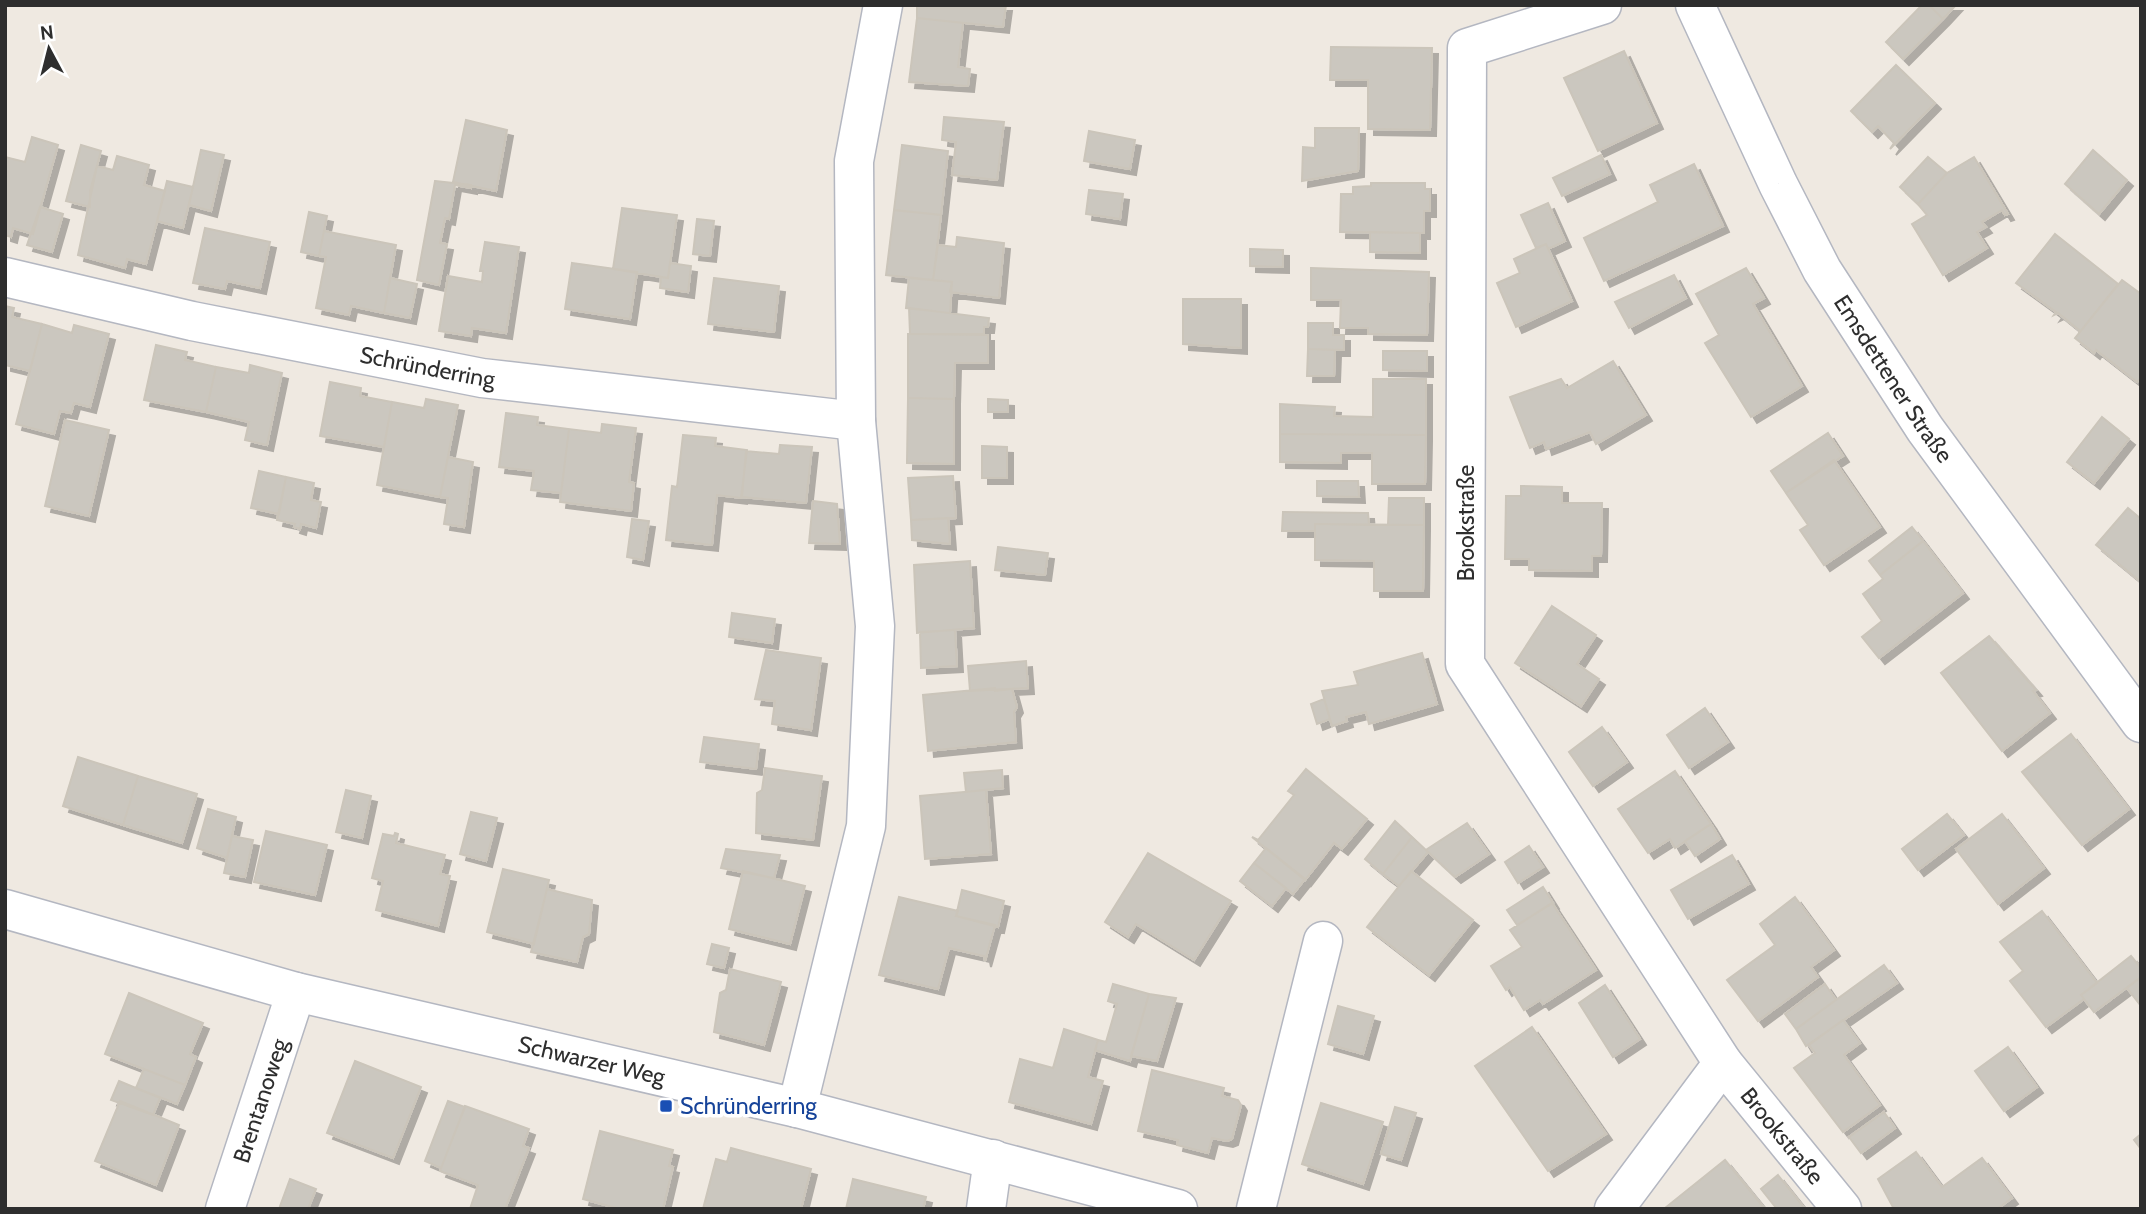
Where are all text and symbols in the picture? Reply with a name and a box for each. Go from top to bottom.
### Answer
north arrow [14,14,84,84]
text: N [39,20,55,45]
street label: Emsdettener Straße [1828,290,1959,468]
street label: Schründerring [358,340,497,393]
street label: Brookstraße [1452,465,1480,581]
street label: Schwarzer Weg [515,1030,668,1091]
street label: Brentanoweg [227,1034,294,1166]
street label: Brookstraße [1735,1082,1830,1190]
place label: Schründerring [680,1092,817,1120]
marker: Schründerring [658,1098,674,1114]

